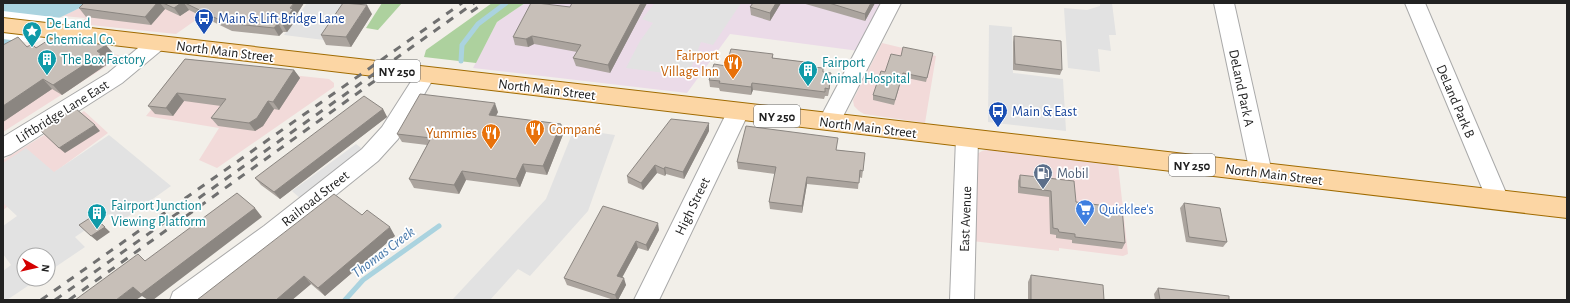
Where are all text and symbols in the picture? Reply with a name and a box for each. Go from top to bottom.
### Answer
bus stop icon: Main & Lift Bridge Lane [193,7,215,35]
place label: Main & Lift Bridge Lane [218,12,345,26]
place label: De Land Chemical Co. [46,17,116,47]
place icon: De Land Chemical Co. [21,20,43,48]
street label: North Main Street [175,39,275,65]
building icon: The Box Factory [36,48,58,76]
street label: DeLand Park A [1226,48,1256,128]
place label: Fairport Village Inn [661,49,720,79]
restaurant icon: Fairport Village Inn [722,52,744,80]
place label: The Box Factory [61,53,145,67]
place label: Fairport Animal Hospital [822,56,910,86]
building icon: Fairport Animal Hospital [797,59,819,87]
road number: NY 250 [374,60,420,82]
street label: DeLand Park B [1433,63,1477,140]
street label: Liftbridge Lane East [14,77,112,146]
street label: North Main Street [497,77,597,103]
bus stop icon: Main & East [987,100,1009,128]
road number: NY 250 [754,105,800,127]
place label: Main & East [1012,105,1077,119]
street label: North Main Street [818,115,918,141]
restaurant icon: Compané [524,118,546,146]
restaurant icon: Yummies [480,122,502,150]
place label: Compané [549,123,601,137]
place label: Yummies [426,127,477,141]
road number: NY 250 [1169,154,1215,176]
fuel station icon: Mobil [1032,162,1054,190]
street label: North Main Street [1224,162,1324,188]
place label: Mobil [1057,167,1089,181]
street label: Railroad Street [279,168,352,229]
street label: High Street [673,175,713,238]
street label: East Avenue [958,186,974,252]
supermarket icon: Quicklee's [1074,198,1096,226]
place label: Fairport Junction Viewing Platform [111,199,206,229]
building icon: Fairport Junction Viewing Platform [86,202,108,230]
place label: Quicklee's [1099,203,1154,217]
water label: Thomas Creek [349,224,418,281]
north arrow [16,247,56,287]
text: N [39,264,51,273]

